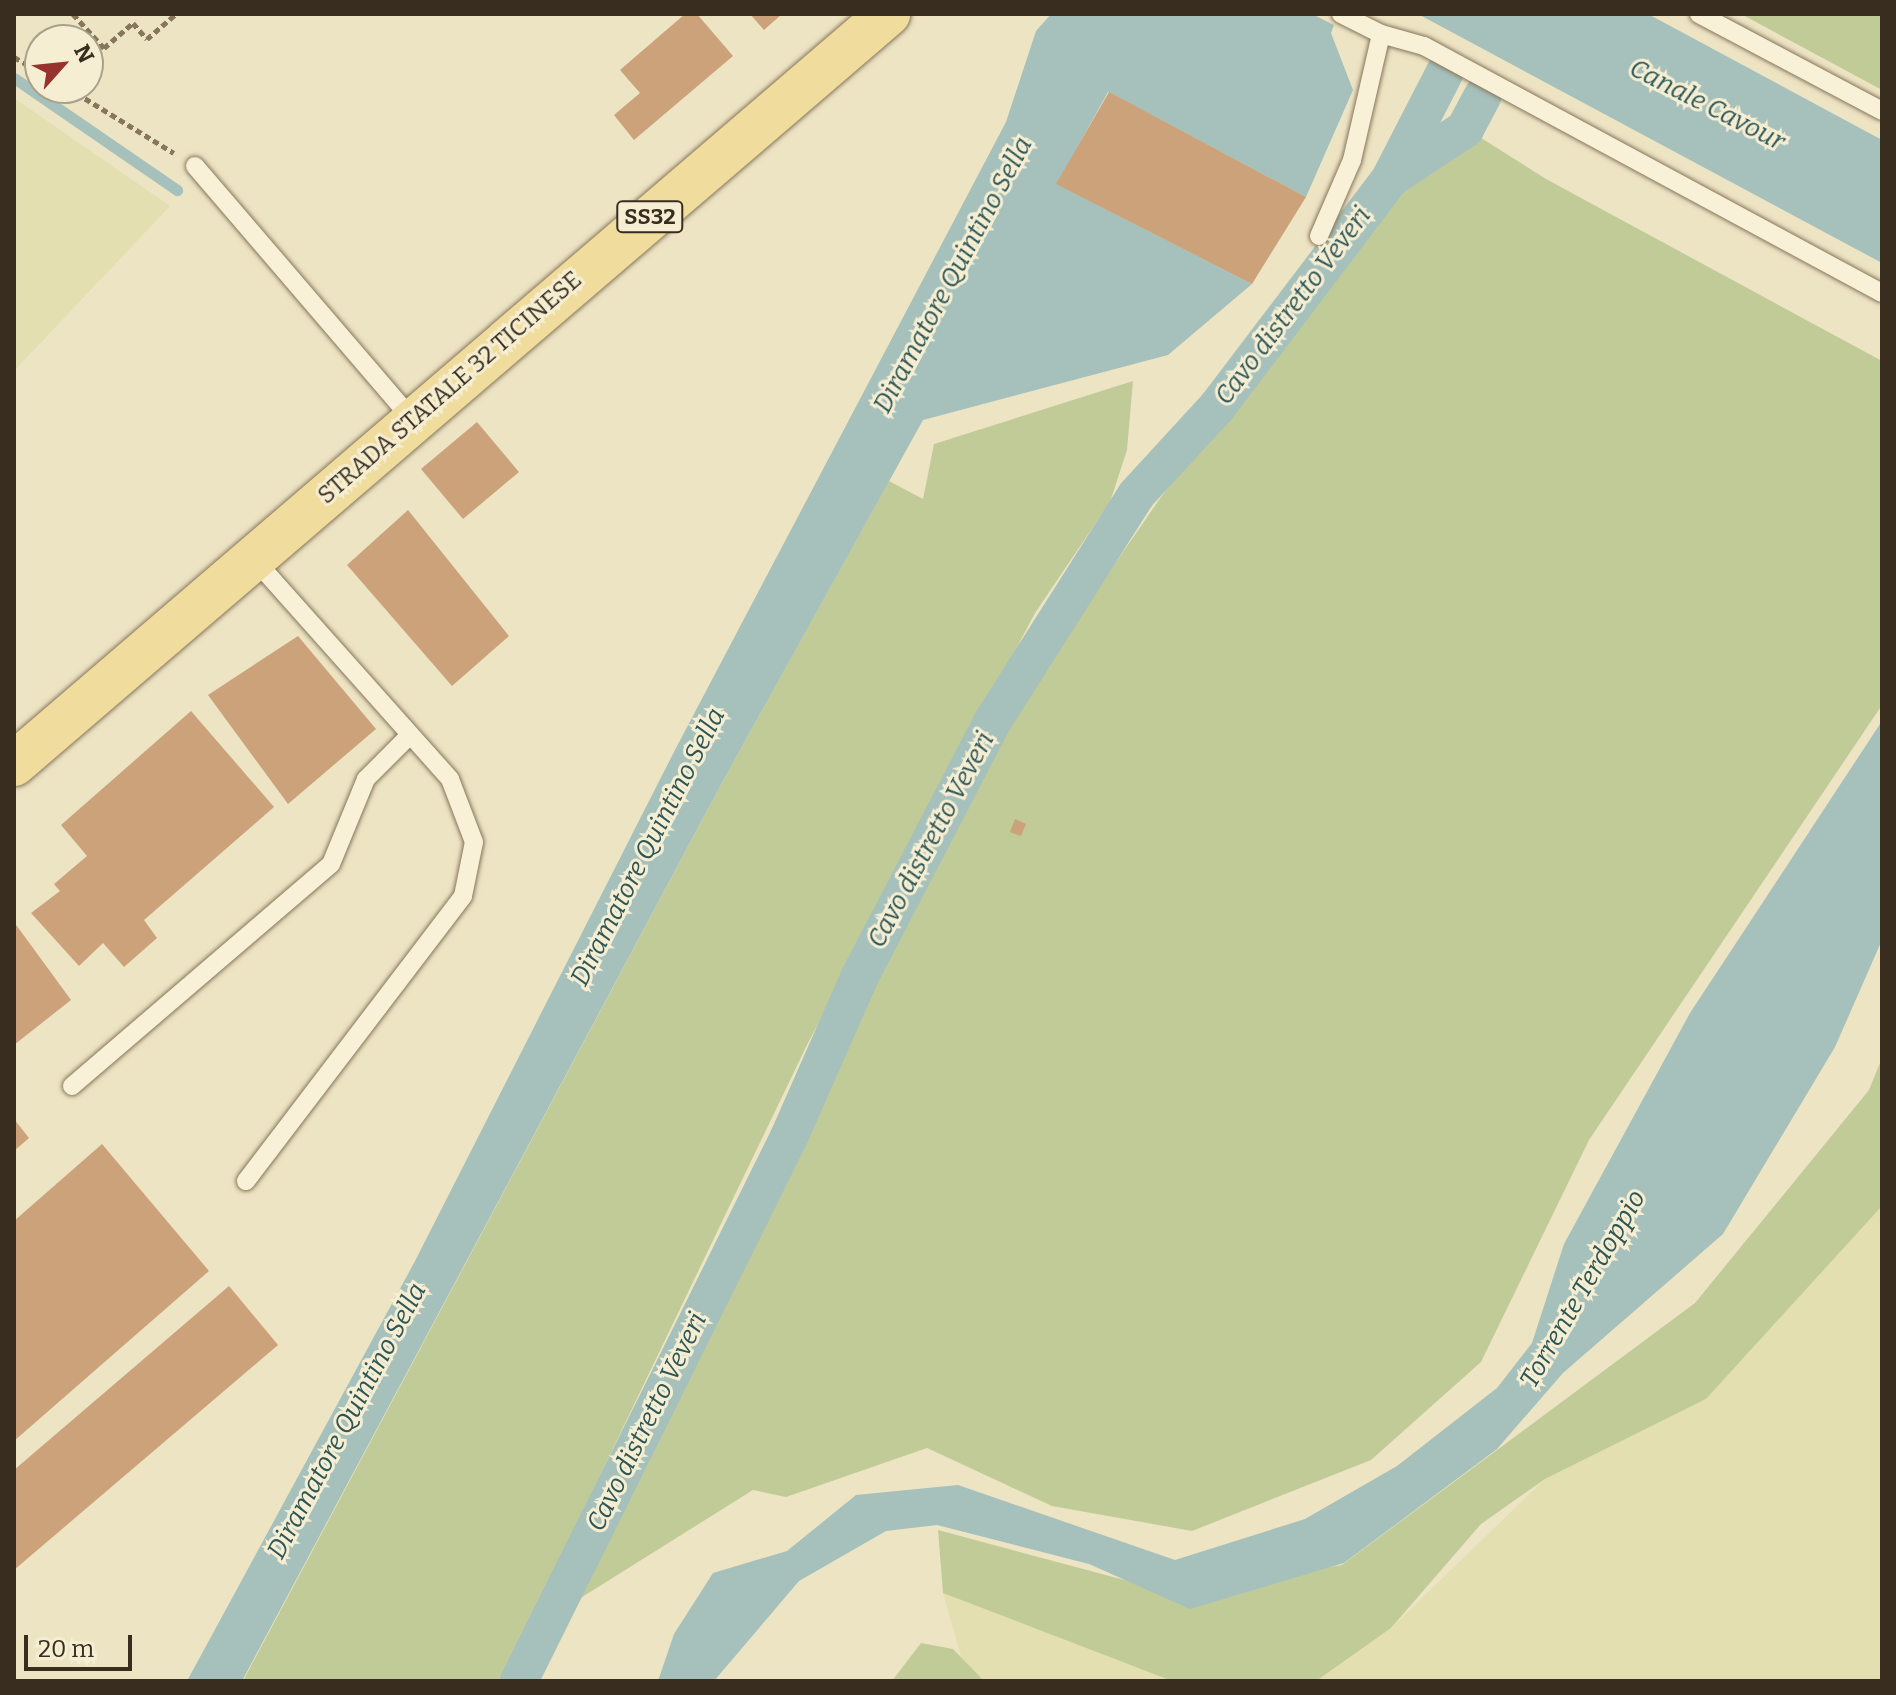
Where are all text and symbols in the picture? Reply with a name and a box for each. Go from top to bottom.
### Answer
north arrow [24,24,104,104]
text: N [68,40,100,67]
water label: Canale Cavour [1624,53,1790,157]
water label: Diramatore Quintino Sella [867,132,1039,418]
road number: SS32 [616,199,684,235]
water label: Cavo distretto Veveri [1209,201,1377,411]
street label: STRADA STATALE 32 TICINESE [312,266,588,510]
water label: Diramatore Quintino Sella [564,703,732,991]
water label: Cavo distretto Veveri [861,727,1001,953]
water label: Torrente Terdoppio [1514,1185,1652,1393]
water label: Diramatore Quintino Sella [261,1278,433,1564]
water label: Cavo distretto Veveri [581,1308,713,1536]
scale bar [28,1619,136,1669]
text: 20 m [38,1635,94,1663]

